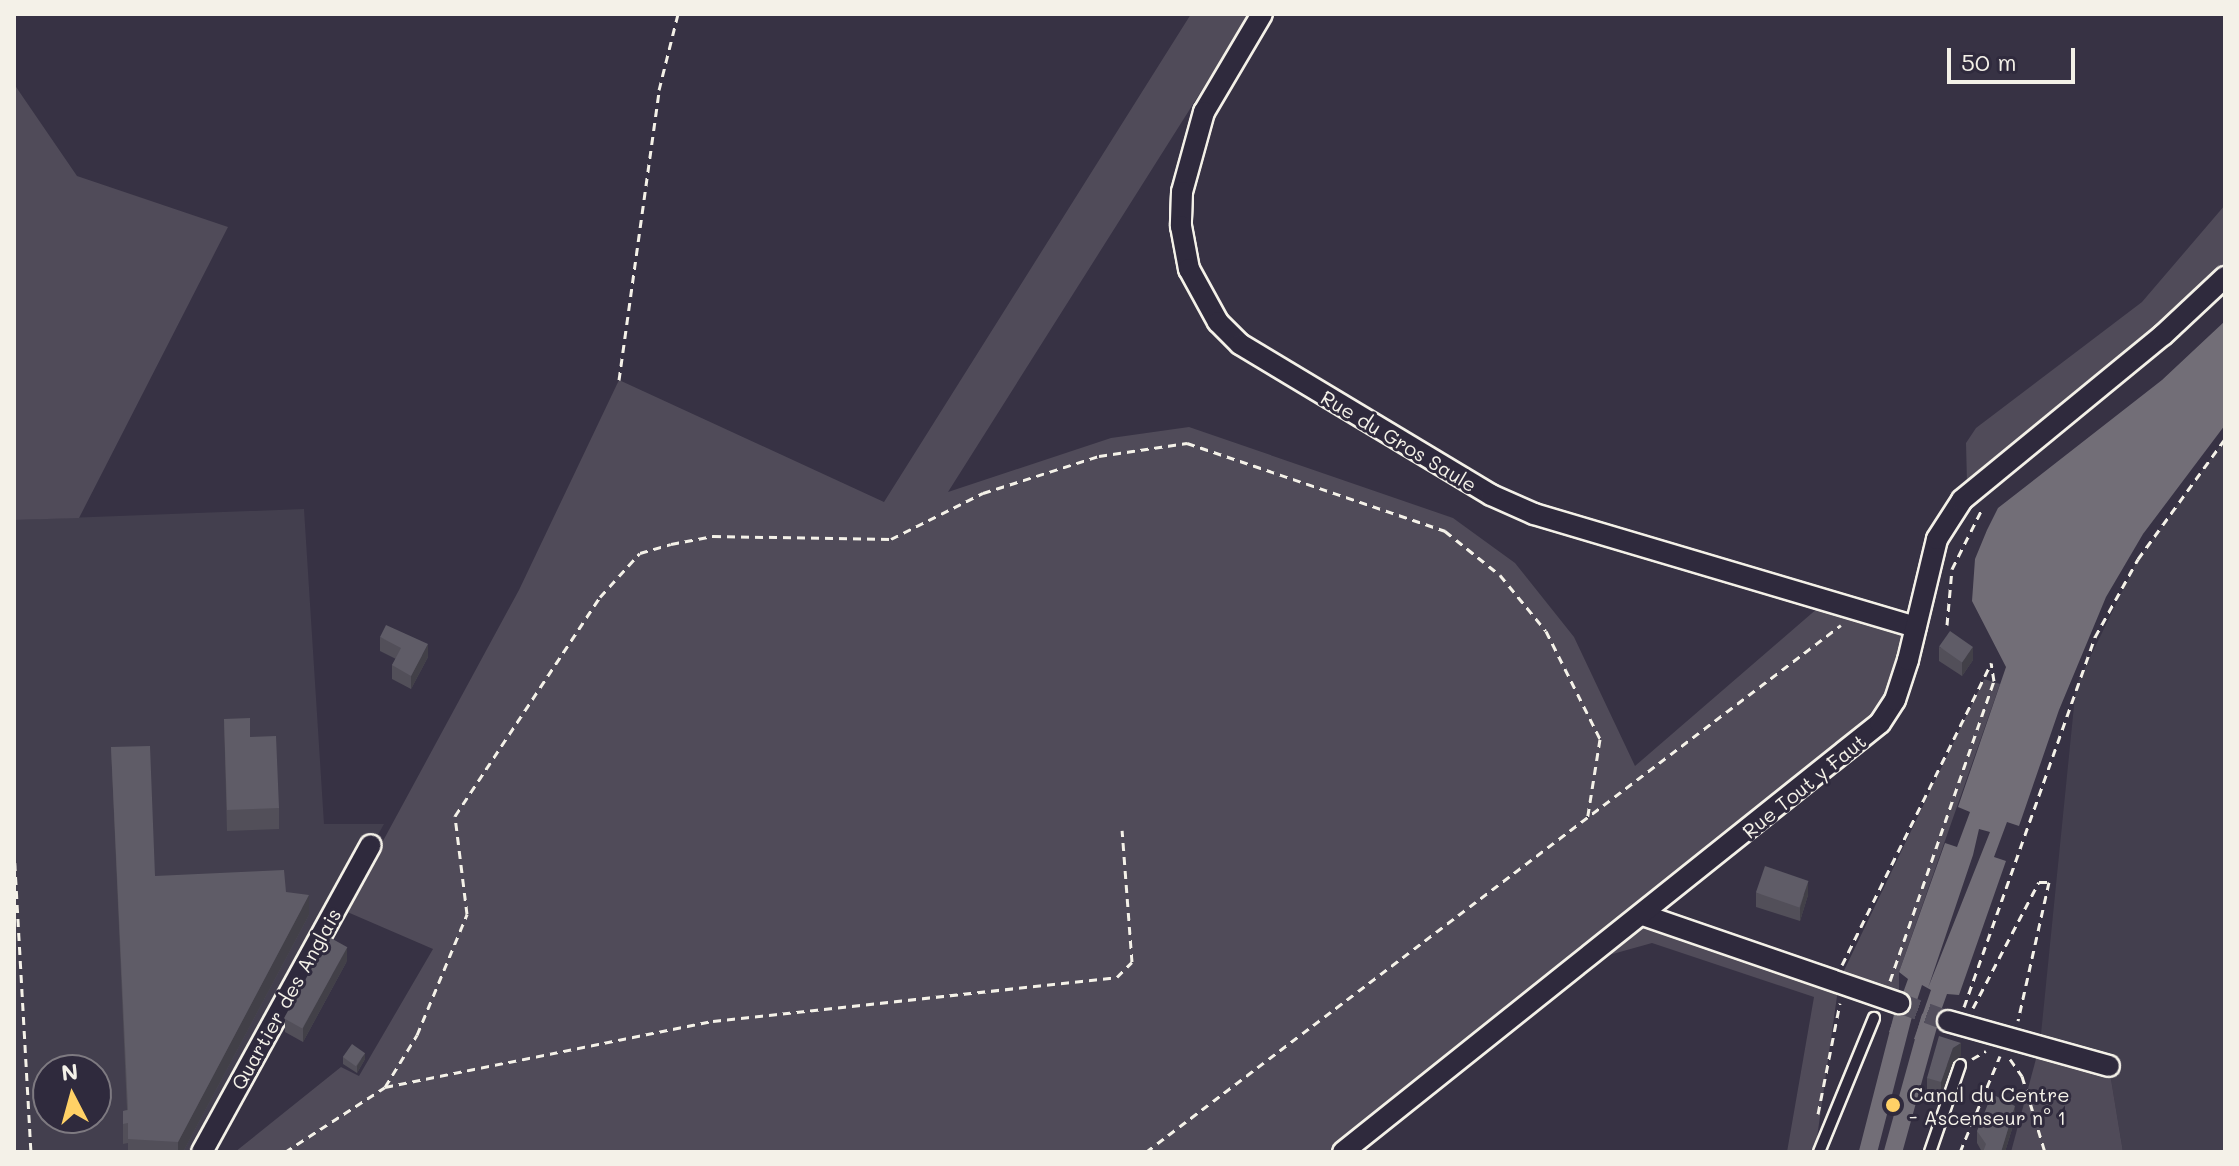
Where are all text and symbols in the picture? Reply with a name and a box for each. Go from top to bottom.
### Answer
scale bar [1951,32,2079,82]
text: 50 m [1961,46,2017,77]
street label: Rue du Gros Saule [1317,385,1481,497]
street label: Rue Tout y Faut [1737,729,1871,843]
street label: Quartier des Anglais [226,904,346,1094]
north arrow [32,1054,112,1134]
text: N [60,1056,79,1087]
place label: Canal du Centre - Ascenseur n° 1 [1909,1082,2070,1129]
marker: Canal du Centre - Ascenseur n° 1 [1884,1096,1902,1114]

